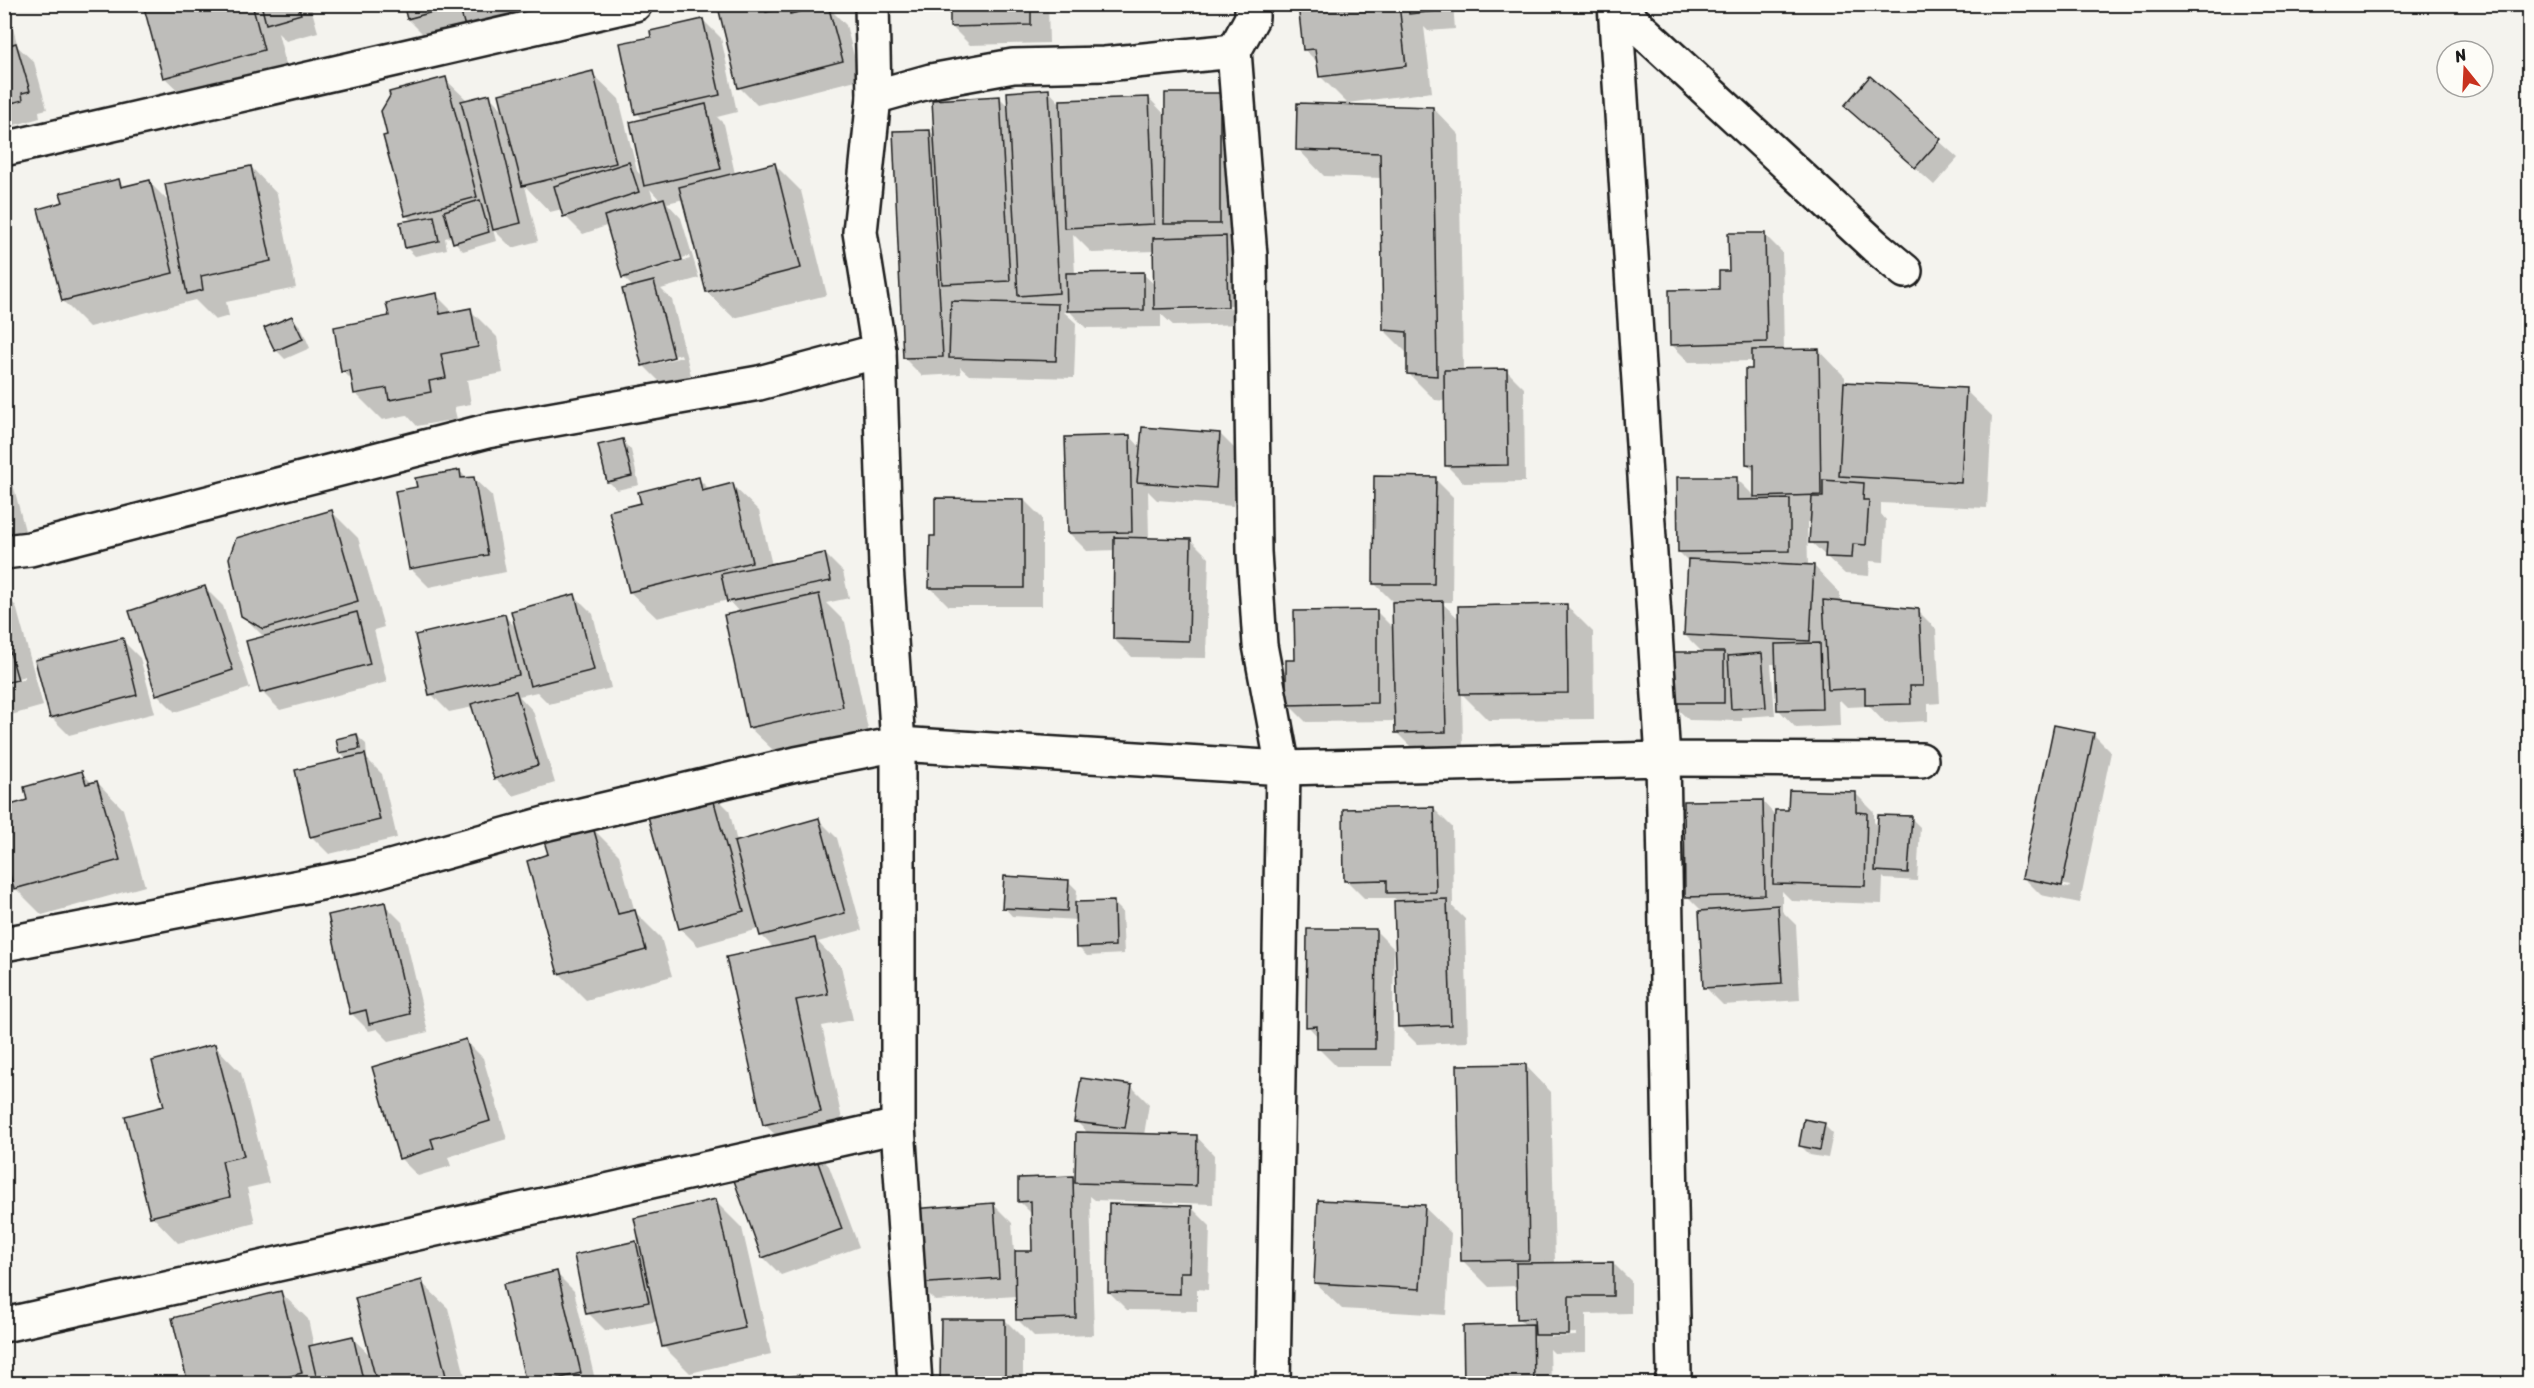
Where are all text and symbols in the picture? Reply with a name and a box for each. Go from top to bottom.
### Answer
north arrow [2435,39,2495,99]
text: N [2450,39,2471,71]

